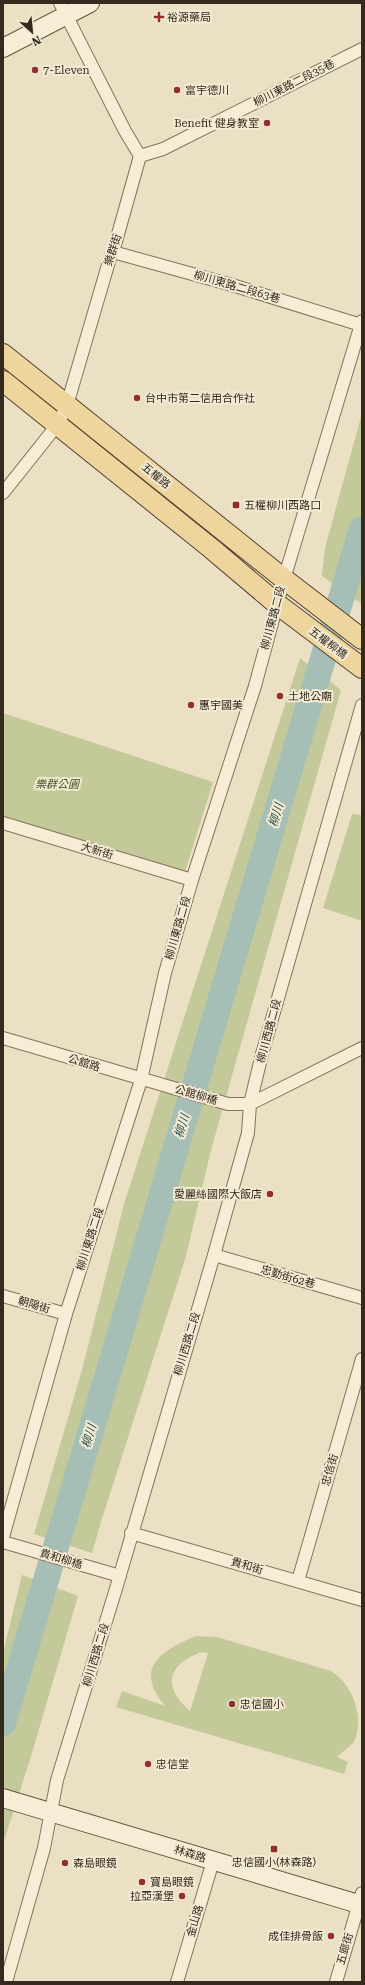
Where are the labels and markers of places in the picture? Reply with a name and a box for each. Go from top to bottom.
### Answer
place label: 裕源藥局 [167,11,211,24]
marker: 裕源藥局 [154,12,164,22]
place label: 7-Eleven [43,64,90,77]
marker: 7-Eleven [30,65,40,75]
place label: 富宇德川 [185,84,229,97]
marker: 富宇德川 [172,85,182,95]
place label: Benefit 健身教室 [174,117,259,130]
marker: Benefit 健身教室 [262,118,272,128]
place label: 台中市第二信用合作社 [145,392,255,405]
marker: 台中市第二信用合作社 [132,393,142,403]
place label: 五權柳川西路口 [244,499,321,512]
marker: 五權柳川西路口 [231,500,241,510]
place label: 土地公廟 [288,690,332,703]
marker: 土地公廟 [275,691,285,701]
place label: 惠宇國美 [199,699,243,712]
marker: 惠宇國美 [186,700,196,710]
place label: 愛麗絲國際大飯店 [174,1188,262,1201]
marker: 愛麗絲國際大飯店 [265,1189,275,1199]
place label: 忠信國小 [240,1698,284,1711]
marker: 忠信國小 [227,1699,237,1709]
place label: 忠信堂 [156,1758,189,1771]
marker: 忠信堂 [143,1759,153,1769]
marker: 忠信國小(林森路) [269,1844,279,1854]
place label: 忠信國小(林森路) [232,1856,316,1869]
place label: 森島眼鏡 [73,1857,117,1870]
marker: 森島眼鏡 [60,1858,70,1868]
place label: 寶島眼鏡 [150,1876,194,1889]
marker: 寶島眼鏡 [137,1877,147,1887]
place label: 拉亞漢堡 [130,1890,174,1903]
marker: 拉亞漢堡 [177,1891,187,1901]
place label: 成佳排骨飯 [268,1930,323,1943]
marker: 成佳排骨飯 [326,1931,336,1941]

